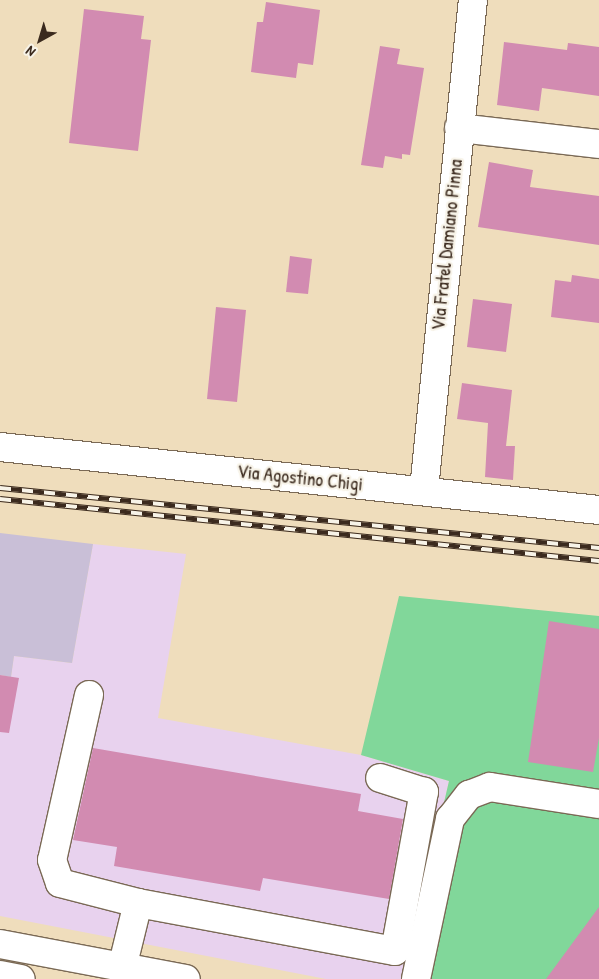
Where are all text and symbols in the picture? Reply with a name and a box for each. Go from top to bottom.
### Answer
north arrow [15,15,65,65]
text: N [21,42,39,62]
street label: Via Fratel Damiano Pinna [427,158,467,332]
street label: Via Agostino Chigi [236,460,364,496]

